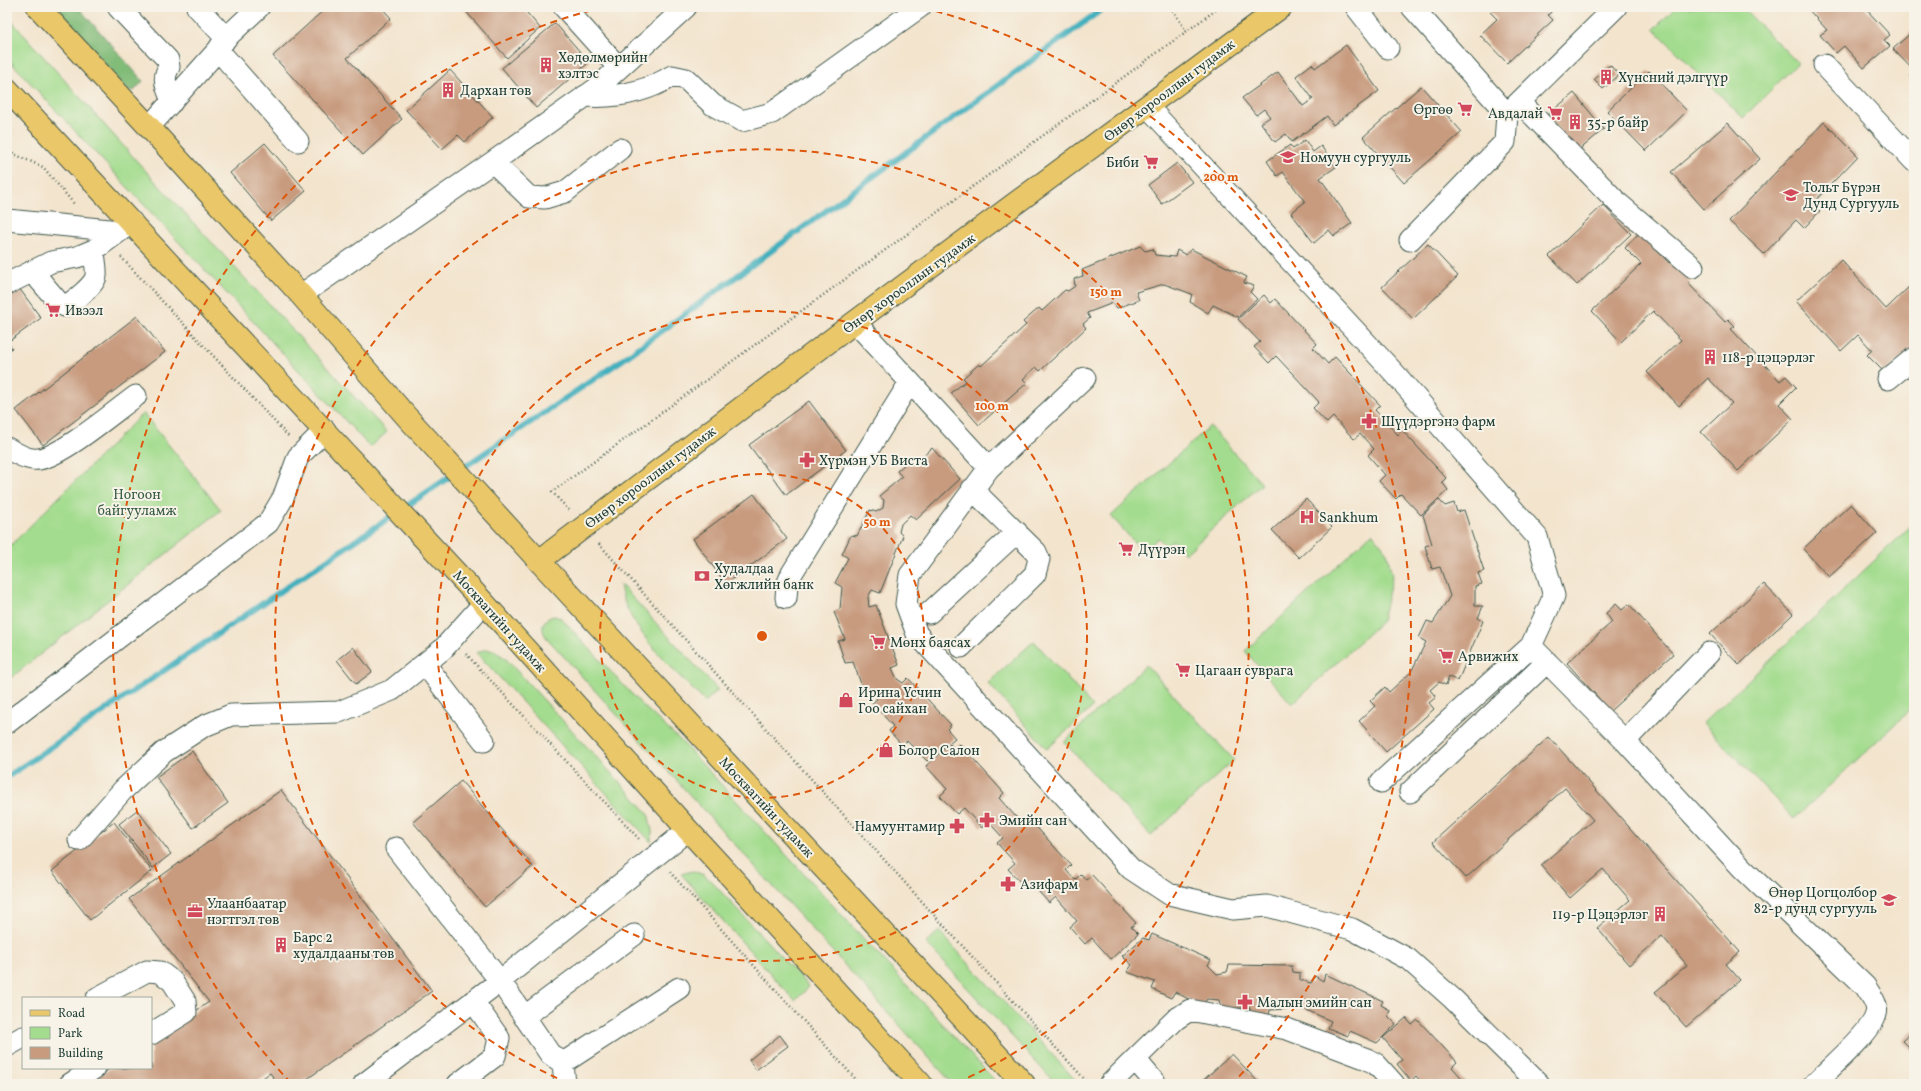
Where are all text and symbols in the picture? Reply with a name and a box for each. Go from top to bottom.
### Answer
street label: Өнөр хорооллын гудамж [1100,36,1239,147]
place label: Хөдөлмөрийн хэлтэс [558,49,648,84]
building icon: Хөдөлмөрийн хэлтэс [537,56,555,74]
building icon: Хүнсний дэлгүүр [1597,68,1615,86]
place label: Хүнсний дэлгүүр [1618,69,1728,88]
building icon: Дархан төв [439,81,457,99]
place label: Дархан төв [460,82,531,101]
supermarket icon: Өргөө [1456,100,1474,118]
place label: Өргөө [1414,101,1453,120]
supermarket icon: Авдалай [1546,104,1564,122]
place label: Авдалай [1488,105,1543,124]
building icon: 35-р байр [1566,113,1584,131]
place label: 35-р байр [1587,114,1649,133]
school or university icon: Номуун сургууль [1279,148,1297,166]
place label: Номуун сургууль [1300,149,1411,168]
supermarket icon: Биби [1142,153,1160,171]
place label: Биби [1106,154,1139,173]
text: 200 m [1203,170,1239,186]
place label: Тольт Бүрэн Дунд Сургууль [1803,179,1899,214]
school or university icon: Тольт Бүрэн Дунд Сургууль [1782,186,1800,204]
street label: Өнөр хорооллын гудамж [840,230,980,339]
text: 150 m [1090,285,1122,301]
supermarket icon: Ивээл [44,301,62,319]
place label: Ивээл [65,302,103,321]
building icon: 118-р цэцэрлэг [1701,348,1719,366]
place label: 118-р цэцэрлэг [1722,349,1815,368]
text: 100 m [975,399,1009,415]
pharmacy icon: Шүүдэргэнэ фарм [1360,412,1378,430]
place label: Шүүдэргэнэ фарм [1381,413,1496,432]
street label: Өнөр хорооллын гудамж [581,423,720,534]
pharmacy icon: Хүрмэн УБ Виста [798,451,816,469]
place label: Хүрмэн УБ Виста [819,452,928,471]
park label: Ногоон байгууламж [97,486,177,521]
hospital icon: Sankhum [1298,508,1316,526]
place label: Sankhum [1319,509,1378,528]
text: 50 m [863,515,891,531]
supermarket icon: Дүүрэн [1117,540,1135,558]
place label: Дүүрэн [1138,541,1186,560]
place label: Худалдаа Хөгжлийн банк [714,560,814,595]
street label: Москвагийн гудамж [448,567,550,677]
bank icon: Худалдаа Хөгжлийн банк [693,567,711,585]
centre of rings [755,629,769,643]
supermarket icon: Мөнх баясах [869,633,887,651]
place label: Мөнх баясах [890,634,971,653]
supermarket icon: Арвижих [1437,647,1455,665]
place label: Арвижих [1458,648,1518,667]
supermarket icon: Цагаан суврага [1174,661,1192,679]
place label: Цагаан суврага [1195,662,1293,681]
place label: Ирина Үсчин Гоо сайхан [858,684,942,719]
shop icon: Ирина Үсчин Гоо сайхан [837,691,855,709]
shop icon: Болор Салон [877,741,895,759]
place label: Болор Салон [898,742,980,761]
street label: Москвагийн гудамж [714,753,818,863]
pharmacy icon: Эмийн сан [978,811,996,829]
place label: Эмийн сан [999,812,1068,831]
pharmacy icon: Намуунтамир [948,817,966,835]
place label: Намуунтамир [854,818,945,837]
pharmacy icon: Азифарм [999,875,1017,893]
place label: Азифарм [1020,876,1079,895]
place label: Өнөр Цогцолбор 82-р дунд сургууль [1754,884,1877,919]
school or university icon: Өнөр Цогцолбор 82-р дунд сургууль [1880,891,1898,909]
place label: Улаанбаатар нэгтгэл төв [207,895,287,930]
office icon: Улаанбаатар нэгтгэл төв [186,902,204,920]
building icon: 119-р Цэцэрлэг [1651,905,1669,923]
place label: 119-р Цэцэрлэг [1552,906,1648,925]
place label: Барс 2 худалдааны төв [293,929,394,964]
building icon: Барс 2 худалдааны төв [272,936,290,954]
pharmacy icon: Малын эмийн сан [1236,993,1254,1011]
place label: Малын эмийн сан [1257,994,1372,1013]
legend [22,997,152,1069]
text: Road [58,1006,85,1022]
text: Park [58,1026,83,1042]
text: Building [58,1046,103,1062]

